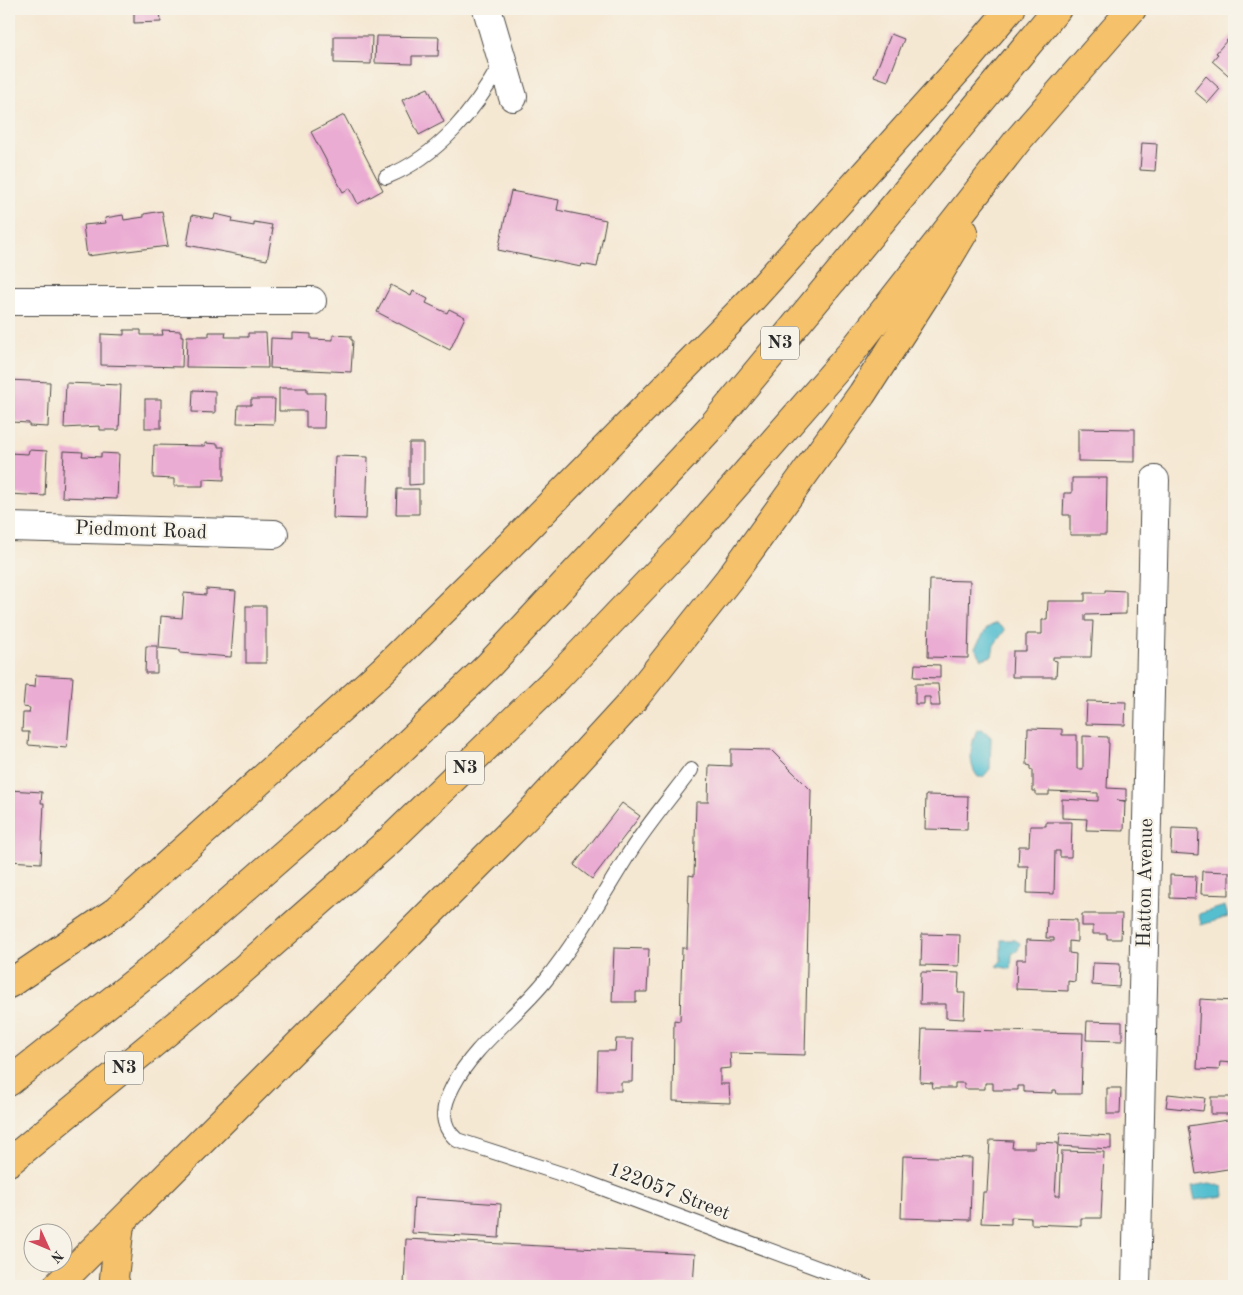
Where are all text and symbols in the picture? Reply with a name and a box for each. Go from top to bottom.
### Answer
road number: N3 [761,326,799,359]
street label: Piedmont Road [74,519,208,543]
road number: N3 [446,751,484,784]
street label: Hatton Avenue [1135,818,1157,948]
road number: N3 [105,1052,143,1084]
street label: 122057 Street [606,1160,732,1224]
north arrow [22,1222,72,1272]
text: N [48,1248,65,1265]

